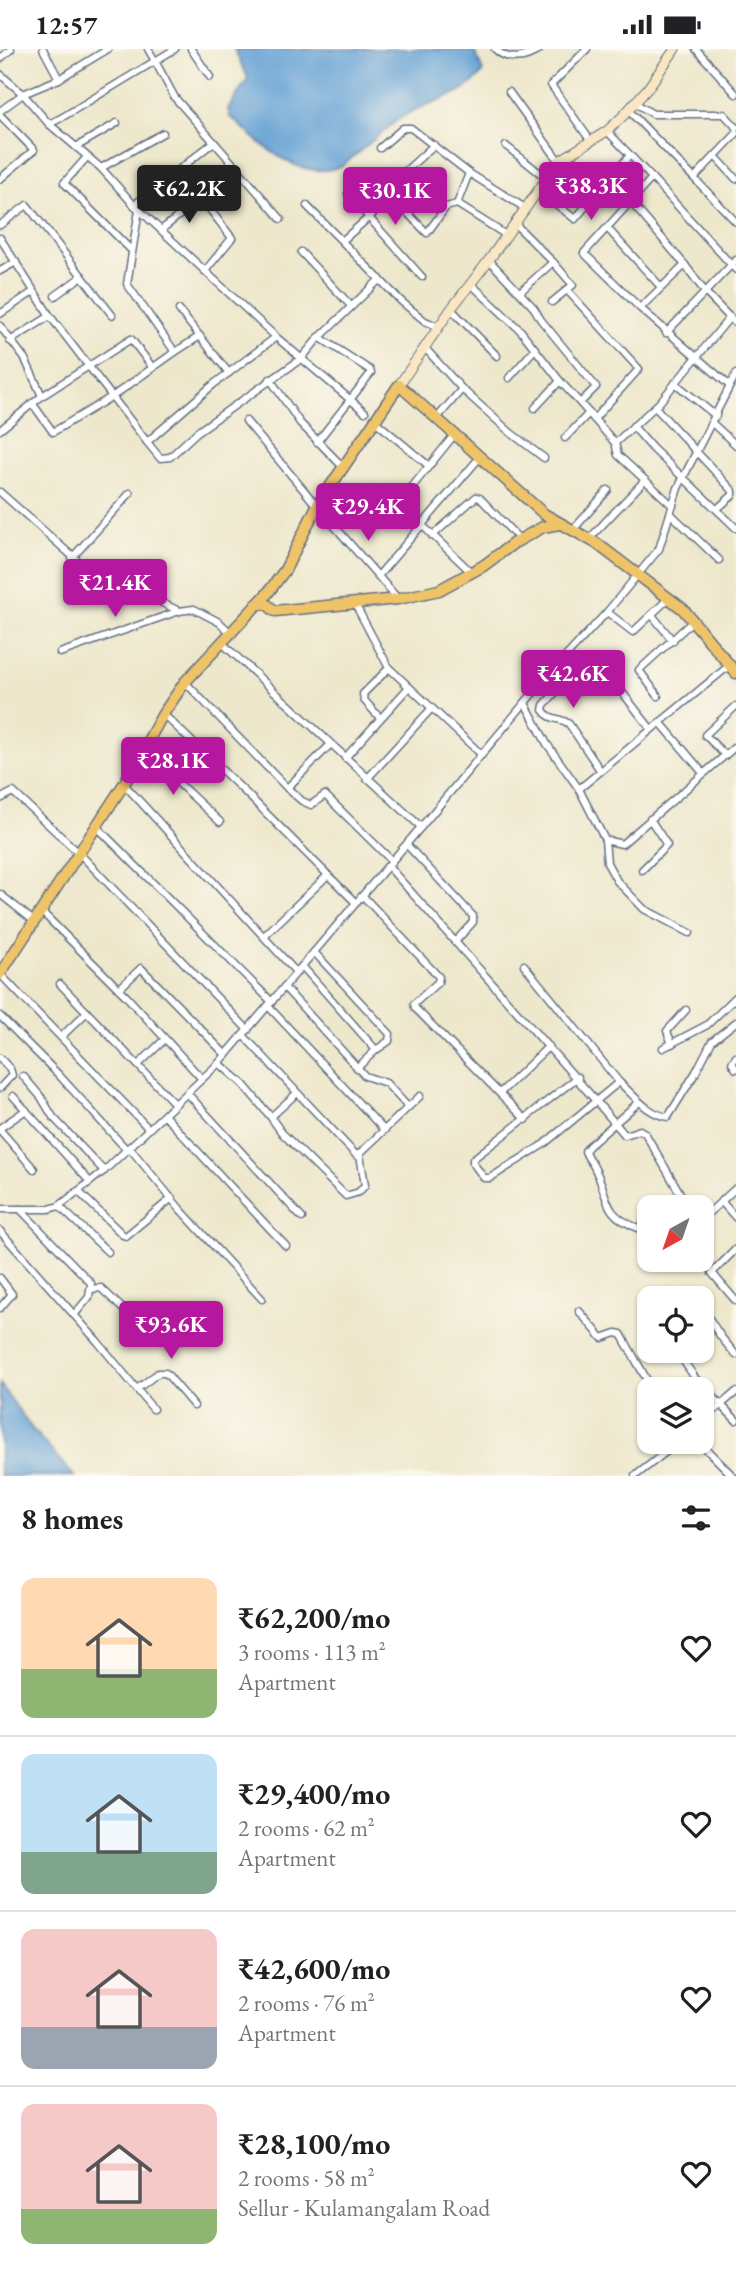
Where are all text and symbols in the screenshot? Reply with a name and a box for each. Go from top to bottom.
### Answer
text: 12:57 [35,8,97,42]
pin: ₹38.3K [534,163,648,222]
pin: ₹62.2K [132,165,246,225]
pin: ₹30.1K [338,167,452,227]
text: ₹38.3K [555,170,627,200]
text: ₹62.2K [153,173,225,203]
text: ₹30.1K [359,175,431,205]
pin: ₹29.4K [311,483,425,543]
text: ₹29.4K [332,491,404,521]
pin: ₹21.4K [58,559,172,619]
text: ₹21.4K [79,567,151,597]
pin: ₹42.6K [516,651,630,710]
text: ₹42.6K [537,658,609,688]
pin: ₹28.1K [116,737,230,797]
text: ₹28.1K [137,745,209,775]
north arrow [637,1195,714,1272]
map controls [637,1195,714,1454]
button: locate [637,1286,714,1363]
pin: ₹93.6K [114,1301,228,1361]
text: ₹93.6K [135,1309,207,1339]
button: layers [637,1377,714,1454]
text: 8 homes [21,1499,123,1538]
icon: filters [677,1499,715,1537]
text: ₹62,200/mo [238,1598,390,1637]
icon: home [77,1606,161,1690]
icon: heart [677,1629,715,1667]
text: 3 rooms · 113 m² [238,1637,386,1667]
text: Apartment [238,1667,336,1697]
text: ₹29,400/mo [238,1774,390,1813]
icon: home [77,1782,161,1866]
icon: heart [677,1805,715,1843]
text: 2 rooms · 62 m² [238,1813,375,1843]
text: Apartment [238,1843,336,1873]
text: ₹42,600/mo [238,1949,390,1988]
icon: home [77,1957,161,2041]
icon: heart [677,1980,715,2018]
text: 2 rooms · 76 m² [238,1988,375,2018]
text: Apartment [238,2018,336,2048]
text: ₹28,100/mo [238,2124,390,2163]
icon: home [77,2132,161,2216]
icon: heart [677,2155,715,2193]
text: 2 rooms · 58 m² [238,2163,375,2193]
text: Sellur - Kulamangalam Road [238,2193,490,2223]

